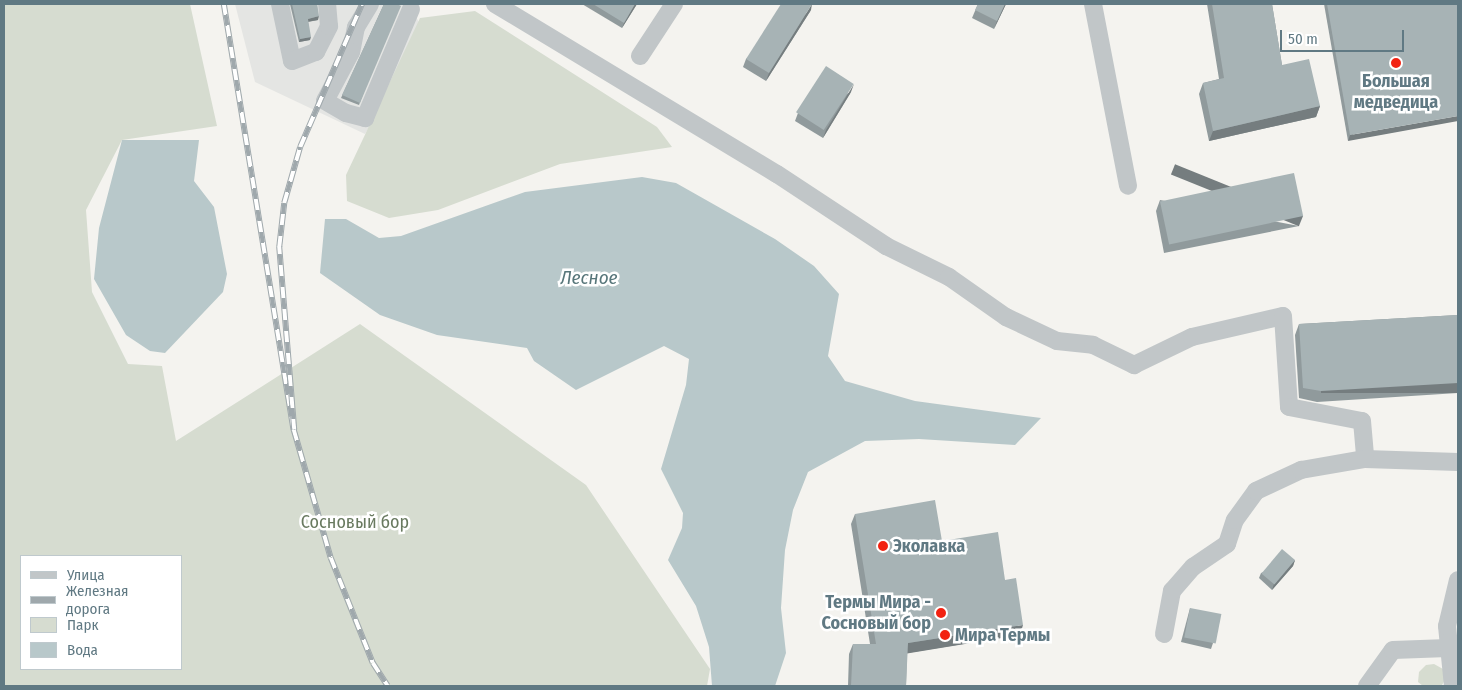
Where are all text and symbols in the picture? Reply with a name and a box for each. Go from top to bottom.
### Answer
scale bar [1282,20,1406,52]
text: 50 m [1288,30,1318,48]
marker: Большая медведица [1390,57,1402,69]
place label: Большая медведица [1354,71,1438,114]
water label: Лесное [560,267,618,289]
park label: Сосновый бор [301,511,409,533]
place label: Эколавка [893,535,965,557]
marker: Эколавка [877,540,889,552]
legend [20,555,182,670]
text: Улица [67,566,105,584]
text: Железная дорога [66,582,128,618]
place label: Термы Мира - Сосновый бор [821,592,931,634]
marker: Термы Мира - Сосновый бор [935,607,947,619]
text: Парк [67,616,98,634]
place label: Мира Термы [955,624,1050,646]
marker: Мира Термы [939,629,951,641]
text: Вода [67,641,98,659]

